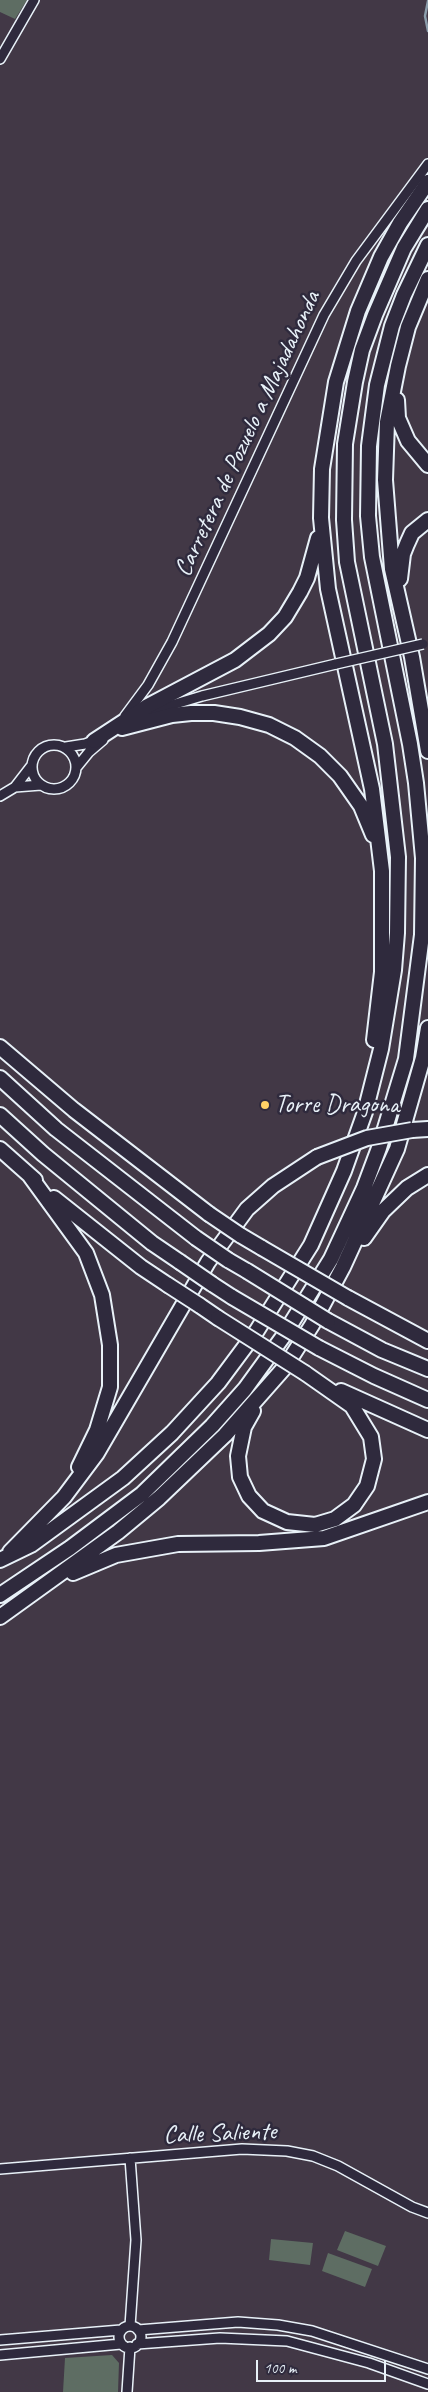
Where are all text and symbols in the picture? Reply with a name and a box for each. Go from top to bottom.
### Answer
street label: Carretera de Pozuelo a Majadahonda [169,287,327,581]
place label: Torre Dragona [275,1090,399,1120]
marker: Torre Dragona [259,1099,271,1111]
street label: Calle Saliente [163,2117,277,2151]
scale bar [258,2350,388,2382]
text: 100 m [264,2359,296,2378]

